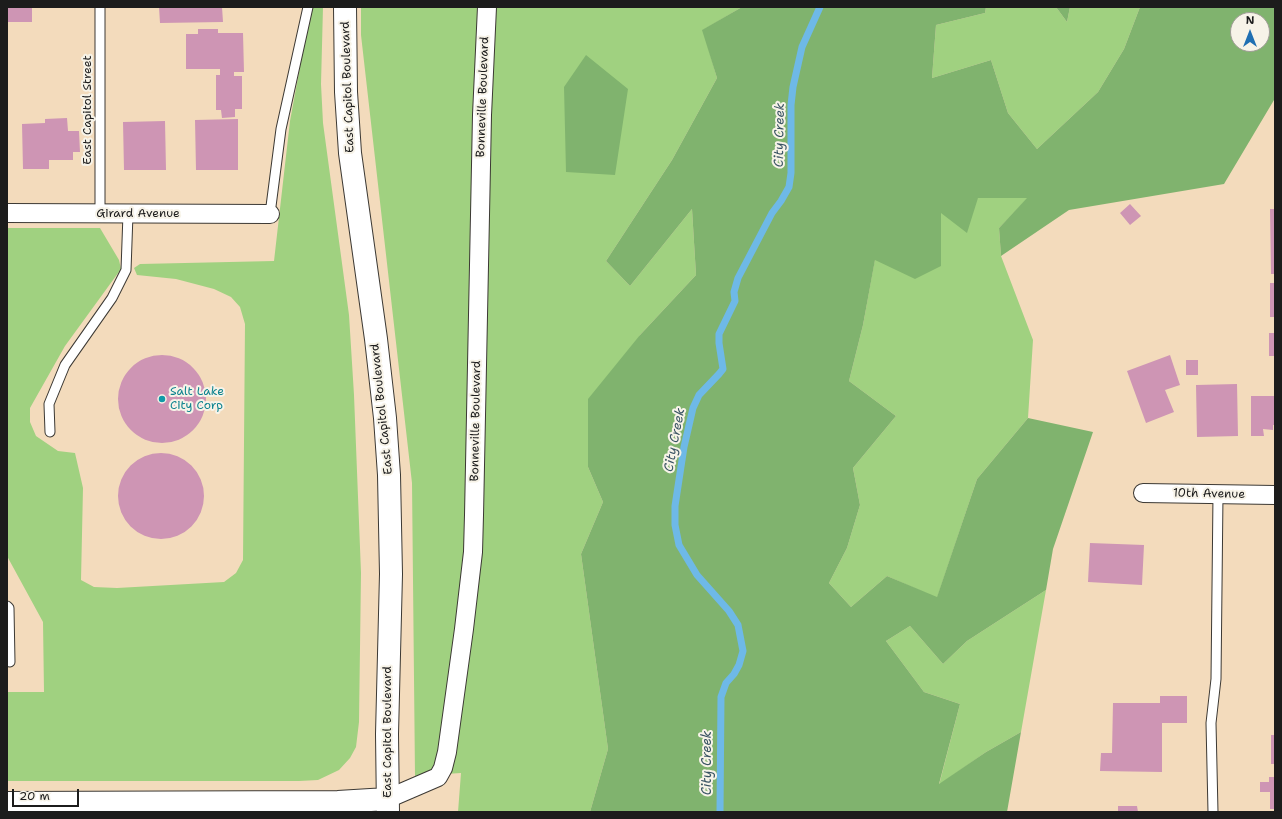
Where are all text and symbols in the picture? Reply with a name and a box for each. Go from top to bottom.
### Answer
north arrow [1230,12,1270,52]
text: N [1246,13,1254,28]
street label: East Capitol Boulevard [339,21,357,153]
street label: Bonneville Boulevard [474,36,492,158]
street label: East Capitol Street [81,55,95,165]
water label: City Creek [772,103,788,167]
street label: Girard Avenue [96,207,180,221]
street label: East Capitol Boulevard [368,343,396,475]
street label: Bonneville Boulevard [468,360,484,482]
place label: Salt Lake City Corp [170,385,224,413]
marker: Salt Lake City Corp [157,394,167,404]
water label: City Creek [661,407,689,473]
street label: 10th Avenue [1173,486,1245,502]
street label: East Capitol Boulevard [381,666,395,798]
water label: City Creek [700,731,716,795]
scale bar [14,781,81,807]
text: 20 m [19,788,50,804]

